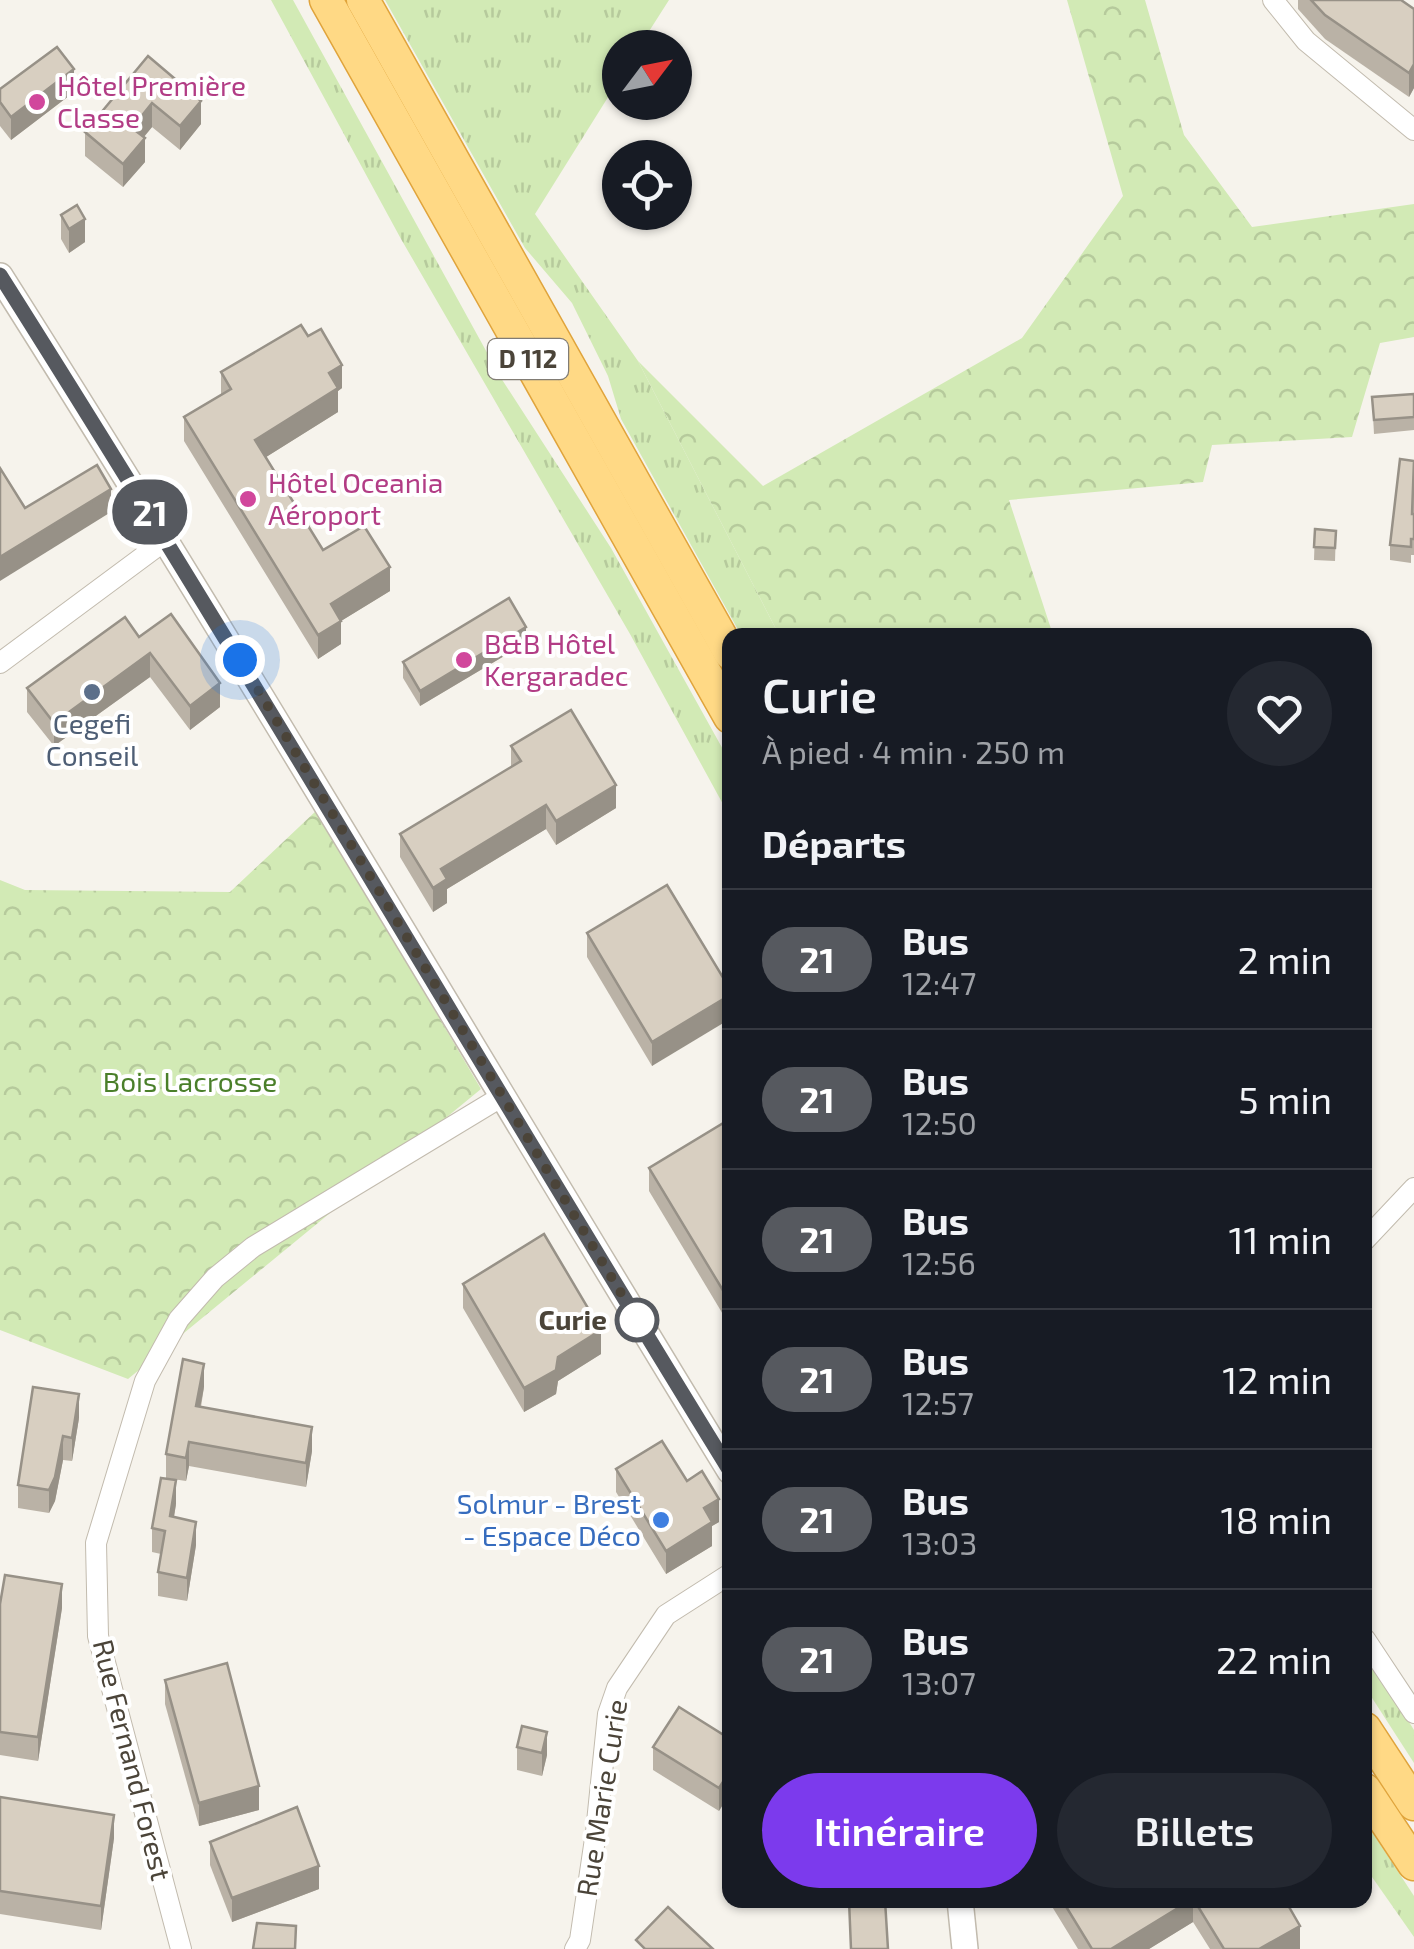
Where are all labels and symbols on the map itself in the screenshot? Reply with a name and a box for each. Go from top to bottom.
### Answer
north arrow [602,30,692,120]
place label: Hôtel Première Classe [57,68,246,134]
marker: Hôtel Première Classe [26,91,48,113]
road number: D 112 [488,339,568,379]
place label: Hôtel Oceania Aéroport [268,465,443,531]
line badge: 21 [105,480,195,544]
marker: Hôtel Oceania Aéroport [237,488,259,510]
place label: B&B Hôtel Kergaradec [484,626,629,692]
your location [215,635,265,685]
marker: B&B Hôtel Kergaradec [453,649,475,671]
marker: Cegefi Conseil [81,681,103,703]
place label: Cegefi Conseil [46,706,139,772]
park label: Bois Lacrosse [103,1064,277,1098]
marker: Curie [616,1299,658,1341]
place label: Curie [538,1302,607,1336]
place label: Solmur - Brest - Espace Déco [457,1486,641,1552]
marker: Solmur - Brest - Espace Déco [650,1509,672,1531]
street label: Rue Fernand Forest [87,1636,179,1884]
street label: Rue Marie Curie [569,1697,633,1899]

